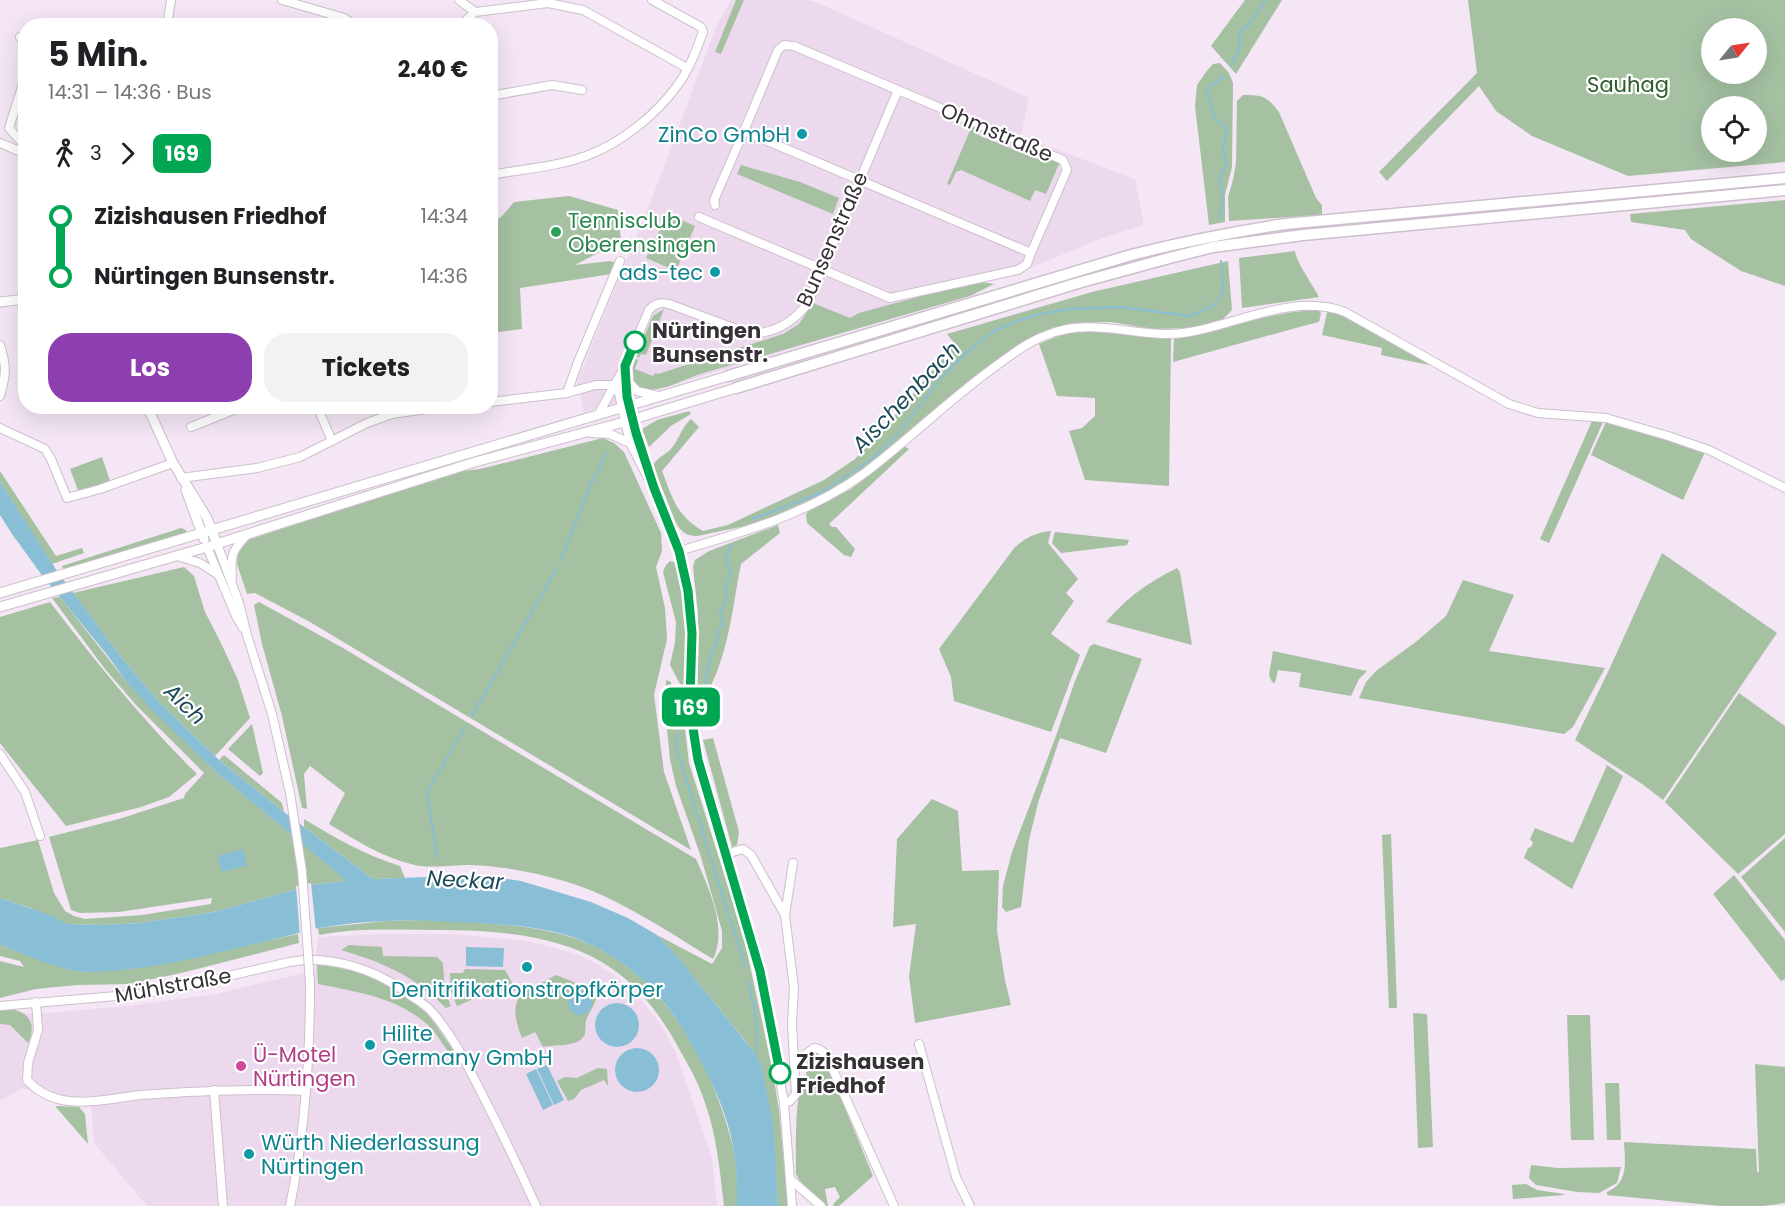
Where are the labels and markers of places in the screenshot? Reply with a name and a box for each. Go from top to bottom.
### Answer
place label: ZinCo GmbH [658,120,790,149]
marker: ZinCo GmbH [795,127,809,141]
place label: Tennisclub Oberensingen [568,206,716,259]
marker: Tennisclub Oberensingen [549,225,563,239]
place label: ads-tec [619,258,703,287]
marker: ads-tec [708,265,722,279]
place label: Nürtingen Bunsenstr. [652,316,768,369]
marker: Nürtingen Bunsenstr. [624,331,646,353]
marker: Denitrifikationstropfkörper [520,960,534,974]
place label: Denitrifikationstropfkörper [391,975,663,1004]
place label: Hilite Germany GmbH [382,1019,553,1072]
marker: Hilite Germany GmbH [363,1038,377,1052]
place label: Ü-Motel Nürtingen [253,1040,356,1093]
place label: Zizishausen Friedhof [796,1047,924,1100]
marker: Ü-Motel Nürtingen [234,1059,248,1073]
marker: Zizishausen Friedhof [769,1062,791,1084]
place label: Würth Niederlassung Nürtingen [261,1128,480,1181]
marker: Würth Niederlassung Nürtingen [242,1147,256,1161]

